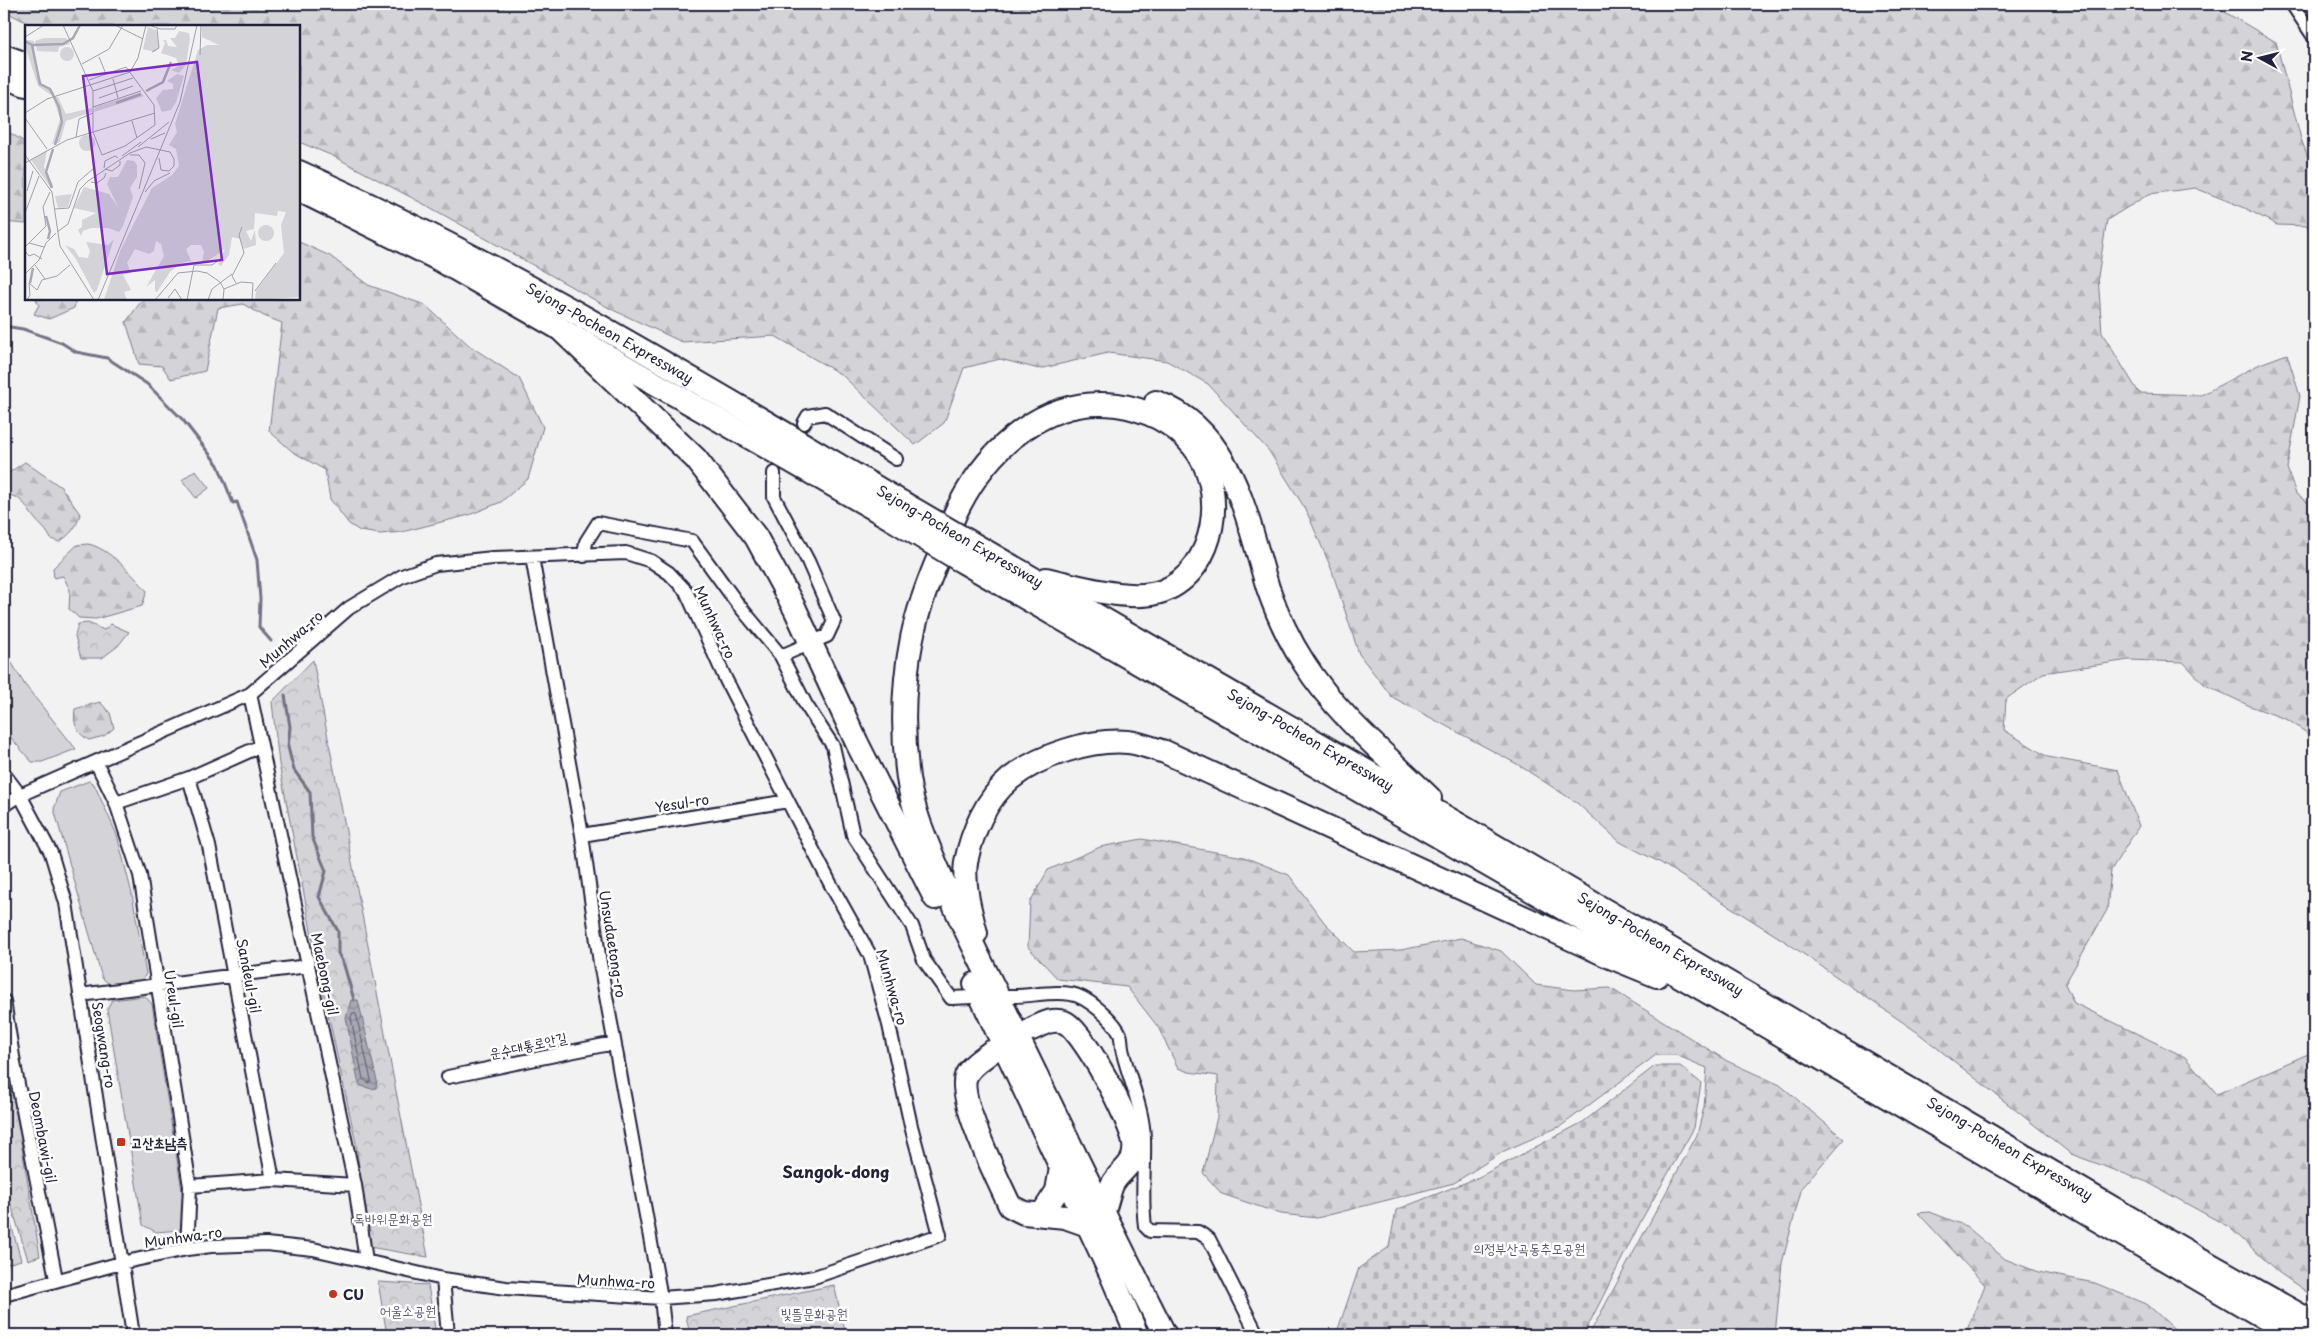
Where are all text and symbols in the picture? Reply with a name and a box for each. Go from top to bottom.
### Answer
inset map [25,25,300,300]
north arrow [2236,32,2286,82]
text: N [2236,50,2258,63]
street label: Sejong-Pocheon Expressway [522,277,698,388]
street label: Sejong-Pocheon Expressway [873,480,1047,592]
street label: Munhwa-ro [689,582,741,662]
street label: Munhwa-ro [255,605,328,673]
street label: Sejong-Pocheon Expressway [1224,683,1398,796]
street label: Yesul-ro [653,788,711,818]
street label: Sejong-Pocheon Expressway [1574,886,1748,1000]
street label: Unsudaetong-ro [594,889,632,1000]
street label: Maebong-gil [306,931,344,1017]
street label: Sandeul-gil [231,937,267,1015]
street label: Munhwa-ro [871,946,913,1028]
street label: Ureul-gil [159,968,189,1030]
street label: Seogwang-ro [87,1000,121,1090]
street label: 운수대통로안길 [487,1026,569,1063]
street label: Deombawi-gil [24,1089,62,1185]
street label: Sejong-Pocheon Expressway [1923,1091,2097,1205]
place label: 고산초남측 [131,1132,187,1153]
marker: 고산초남측 [115,1136,127,1148]
district label: Sangok-dong [782,1159,890,1183]
park label: 독바위문화공원 [354,1208,432,1229]
street label: Munhwa-ro [143,1221,224,1253]
park label: 의정부산곡동추모공원 [1473,1238,1585,1259]
street label: Munhwa-ro [576,1268,656,1294]
place label: CU [343,1284,364,1305]
marker: CU [327,1288,339,1300]
park label: 어울소공원 [380,1300,436,1321]
park label: 빛뜰문화공원 [780,1303,848,1324]

